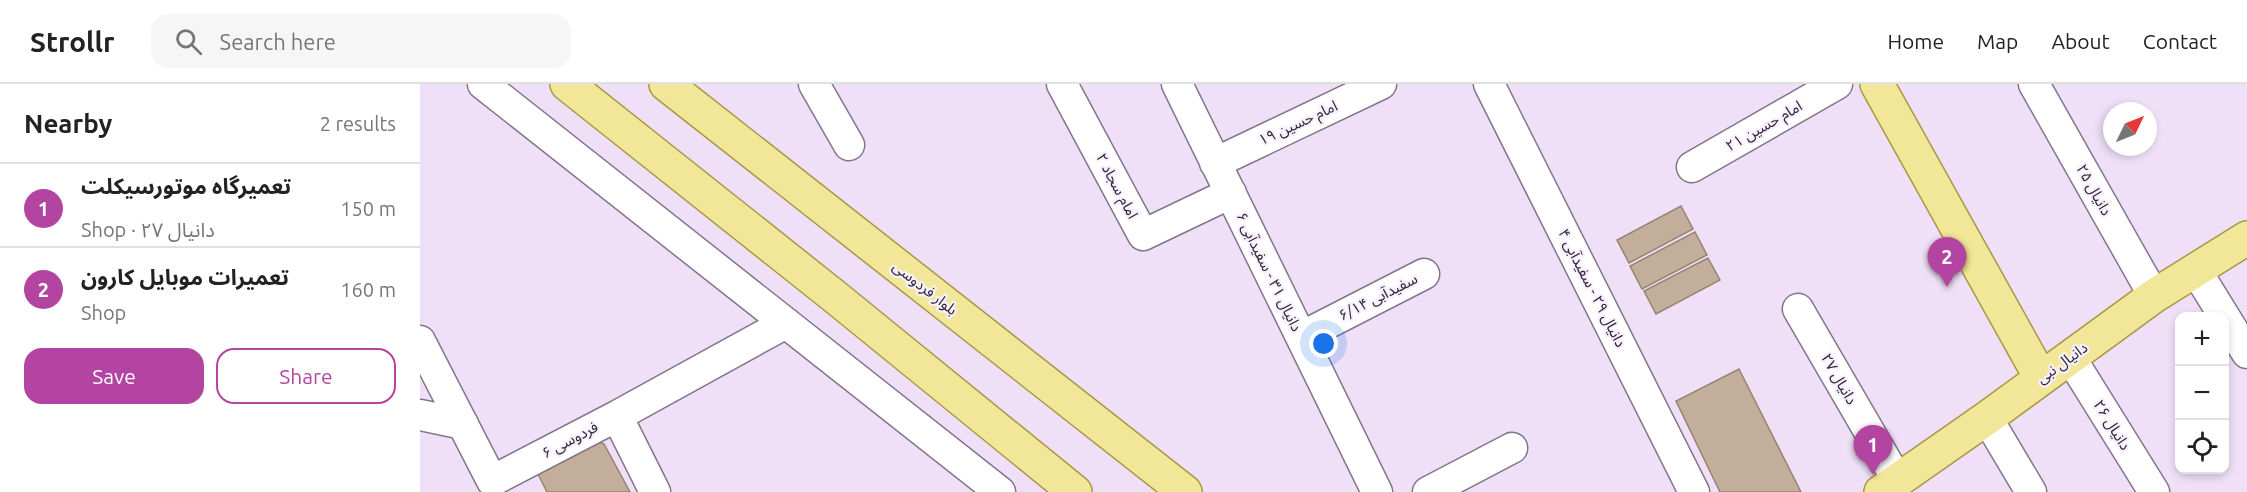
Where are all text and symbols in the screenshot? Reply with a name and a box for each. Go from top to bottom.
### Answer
search box [151,14,571,68]
icon: search [172,25,205,58]
text: Strollr [30,26,115,57]
text: Search here [220,29,336,54]
text: Home [1887,29,1944,53]
text: Map [1977,29,2018,53]
text: About [2051,29,2110,53]
text: Contact [2143,29,2217,53]
street label: امام حسین ۱۹ [1256,97,1341,151]
street label: امام حسین ۲۱ [1723,97,1806,157]
north arrow [2103,102,2157,156]
text: Nearby [24,109,112,138]
text: 2 results [320,112,396,135]
street label: امام سجاد ۲ [1091,150,1142,223]
street label: دانیال ۲۵ [2073,161,2115,219]
text: تعمیرگاه موتورسیکلت [81,173,291,198]
text: 1 [38,197,49,220]
text: 150 m [340,197,396,220]
street label: دانیال ۳۱ - سفیدآبی ۶ [1232,209,1306,335]
text: Shop · دانیال ۲۷ [81,218,215,241]
street label: دانیال ۲۹ - سفیدآبی ۴ [1554,226,1630,350]
pin: 2 [1928,238,1966,287]
street label: بلوار فردوسی [889,257,961,319]
text: تعمیرات موبایل کارون [81,264,289,289]
street label: سفیدآبی ۶/۱۴ [1336,269,1421,325]
text: 2 [38,278,49,301]
text: 160 m [340,278,396,301]
text: Shop [81,301,126,324]
map controls [2175,312,2229,474]
button: + [2175,312,2229,366]
your location [1309,329,1338,358]
street label: دانیال نبی [2033,338,2091,388]
button: Save [24,348,204,404]
button: Share [216,348,396,404]
street label: دانیال ۲۷ [1817,350,1861,408]
button: − [2175,366,2229,420]
street label: دانیال ۲۶ [2090,397,2134,453]
street label: فردوسی ۶ [539,418,601,462]
button: locate [2175,420,2229,474]
pin: 1 [1854,426,1892,475]

